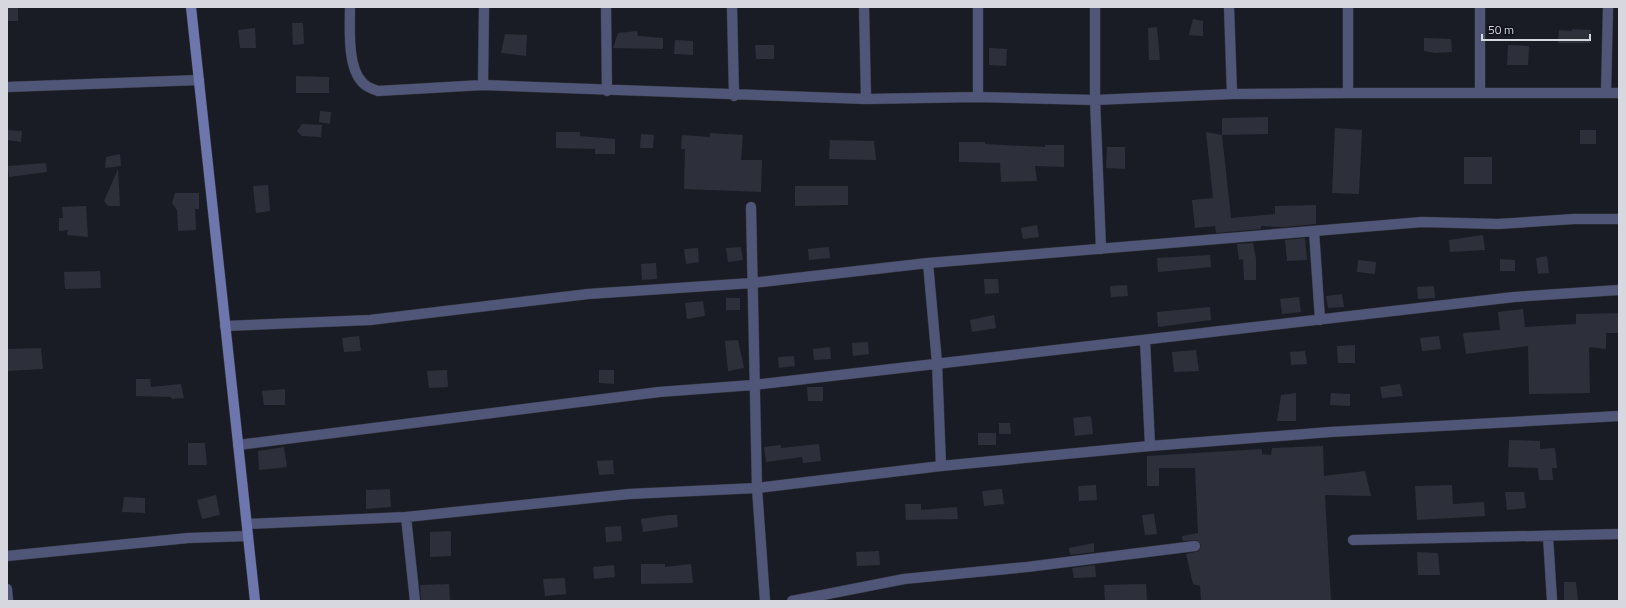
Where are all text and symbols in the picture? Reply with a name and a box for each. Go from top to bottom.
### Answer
scale bar [1482,16,1590,42]
text: 50 m [1488,20,1514,39]

